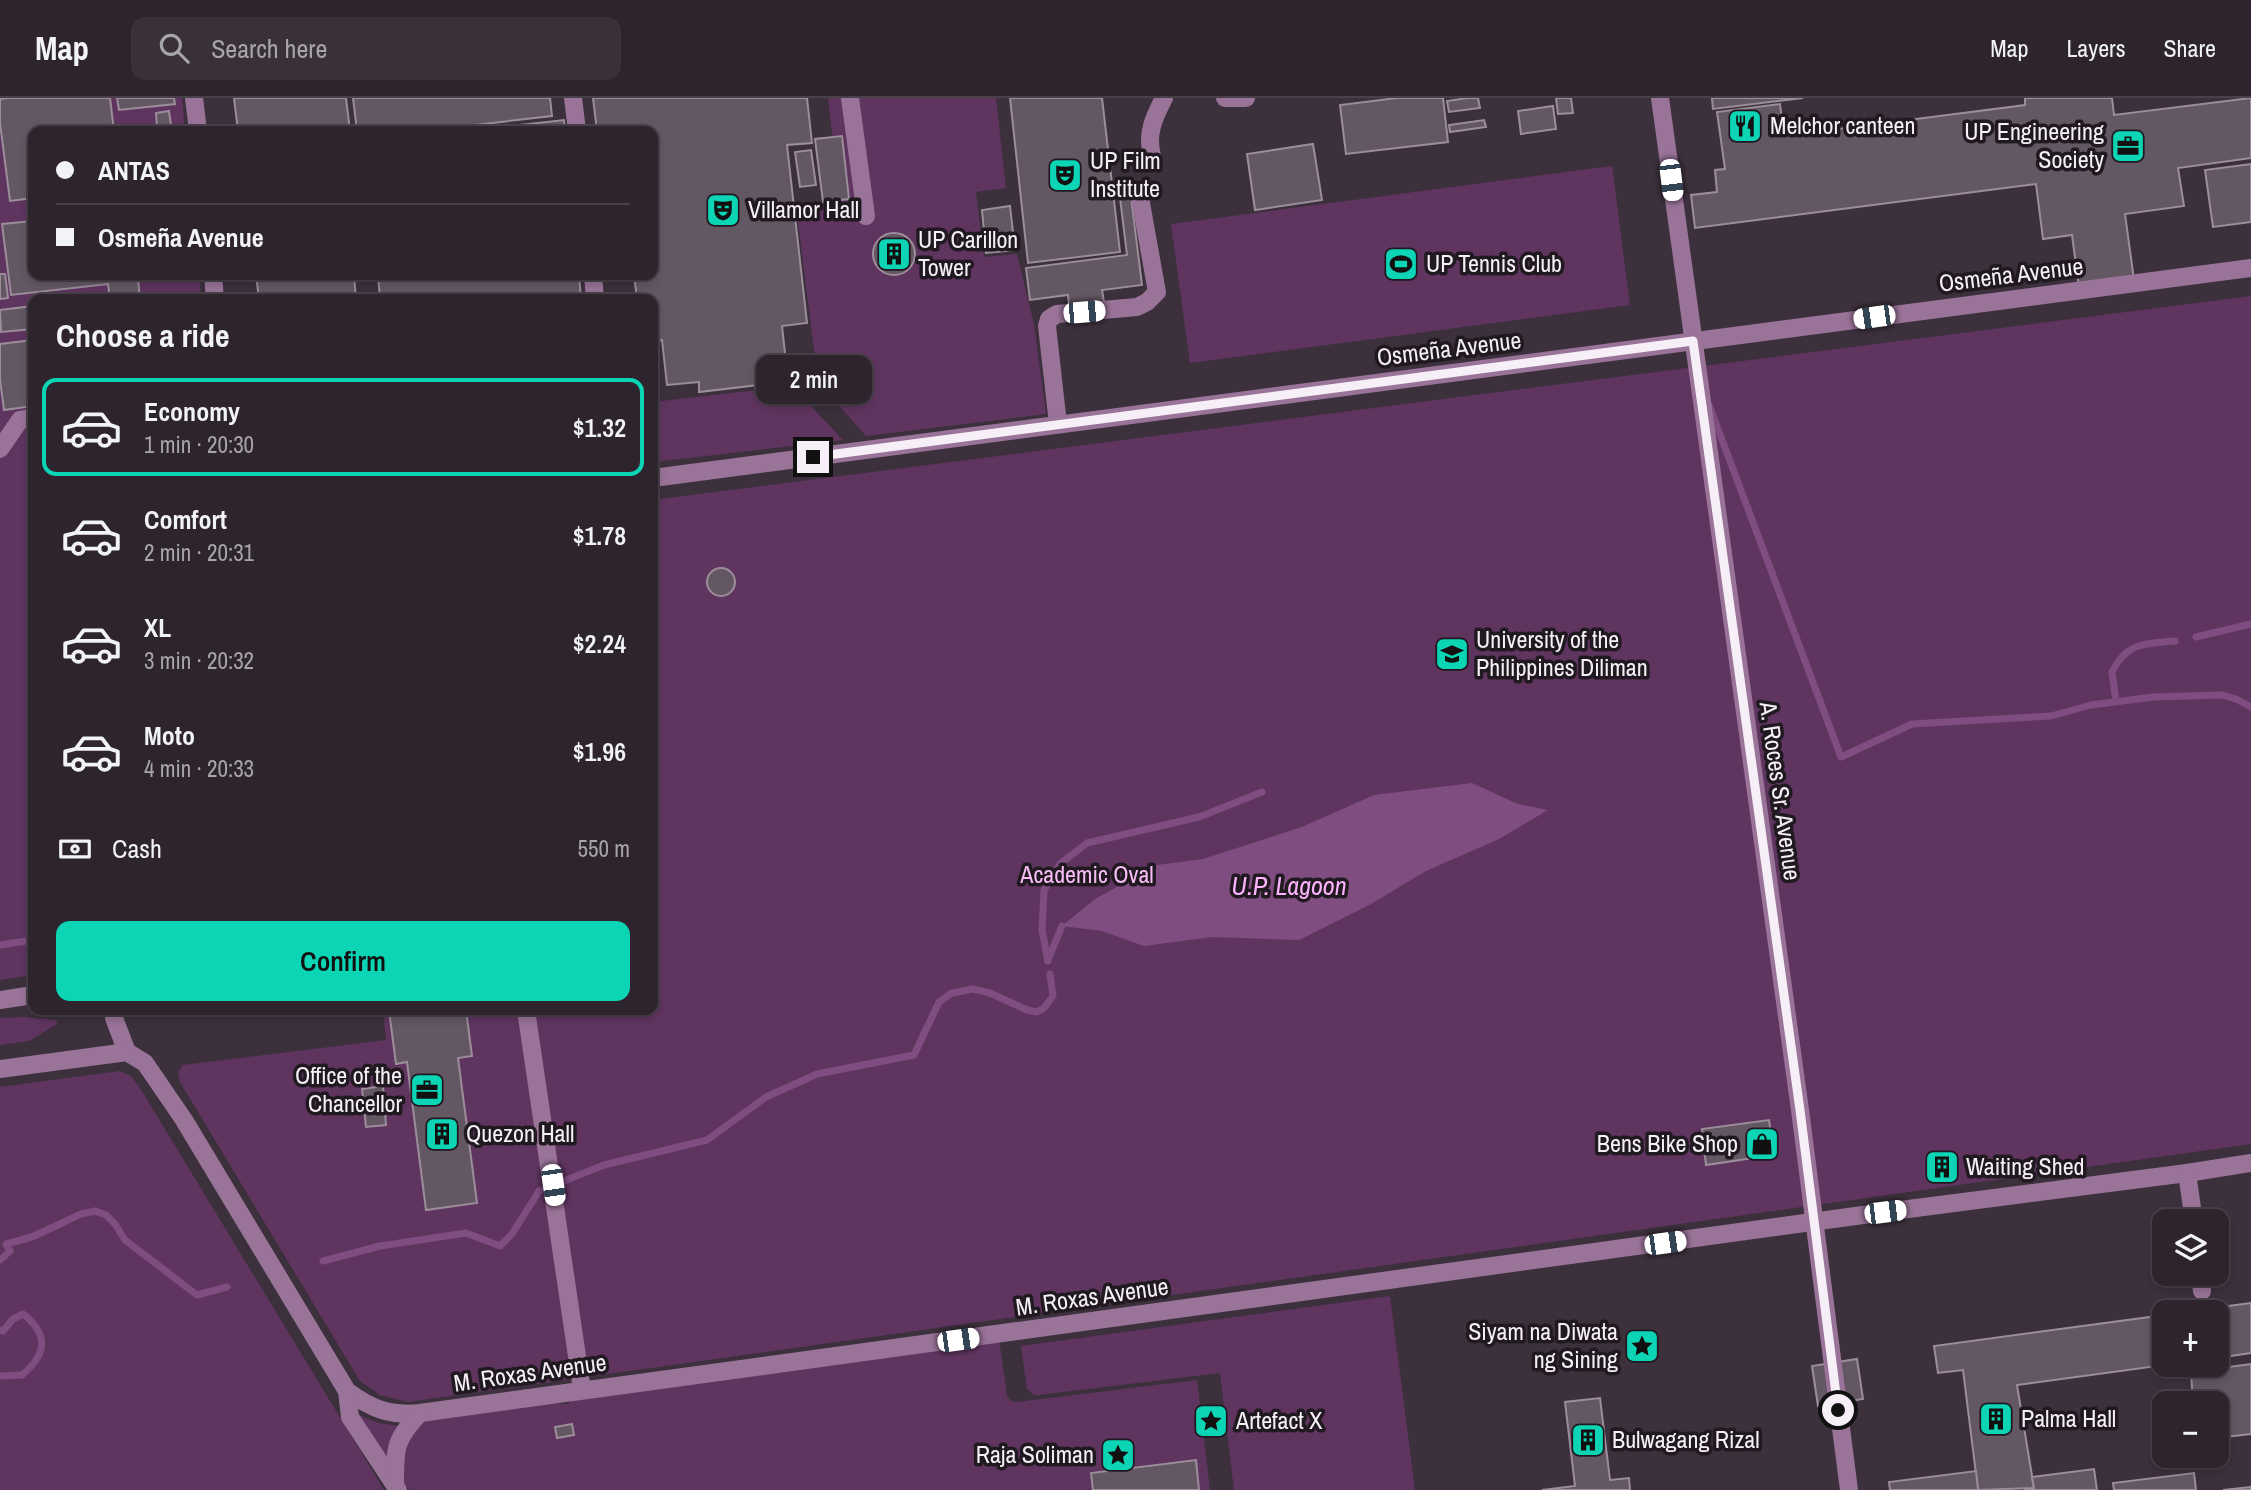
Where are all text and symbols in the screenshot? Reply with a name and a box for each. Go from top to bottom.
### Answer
search box [131,17,621,80]
text: Map [35,26,89,70]
icon: search [155,29,193,67]
text: Search here [211,31,327,66]
text: Map [1990,32,2028,64]
text: Layers [2066,32,2125,64]
text: Share [2163,32,2216,64]
restaurant icon: Melchor canteen [1726,107,1764,145]
place label: Melchor canteen [1770,109,1916,141]
place label: UP Engineering Society [1964,115,2104,175]
office icon: UP Engineering Society [2109,127,2147,165]
place label: UP Film Institute [1090,144,1161,204]
text: ANTAS [98,153,170,188]
theatre icon: UP Film Institute [1046,156,1084,194]
car [1659,158,1684,202]
theatre icon: Villamor Hall [704,191,742,229]
place label: Villamor Hall [748,193,859,225]
text: Osmeña Avenue [98,220,264,255]
place label: UP Carillon Tower [918,223,1018,283]
building icon: UP Carillon Tower [875,235,913,273]
sports icon: UP Tennis Club [1382,245,1420,283]
place label: UP Tennis Club [1426,247,1562,279]
street label: Osmeña Avenue [1937,249,2085,299]
car [1063,300,1106,324]
car [1852,304,1897,330]
text: Choose a ride [56,314,230,357]
street label: Osmeña Avenue [1375,323,1523,373]
callout: 2 min [755,356,871,404]
text: 2 min [790,364,838,395]
text: Economy [144,394,240,429]
icon: car [60,396,123,459]
text: $1.32 [573,410,626,445]
text: 1 min · 20:30 [144,429,254,460]
route end [797,441,829,473]
text: Comfort [144,502,227,537]
icon: car [60,504,123,567]
text: $1.78 [573,518,626,553]
text: 2 min · 20:31 [144,537,254,568]
text: XL [144,610,171,645]
icon: car [60,612,123,675]
place label: University of the Philippines Diliman [1476,623,1648,683]
text: $2.24 [573,626,626,661]
school or university icon: University of the Philippines Diliman [1433,635,1471,673]
text: 3 min · 20:32 [144,645,254,676]
street label: A. Roces Sr. Avenue [1752,698,1809,882]
text: Moto [144,718,195,753]
icon: car [60,720,123,783]
text: $1.96 [573,734,626,769]
text: 4 min · 20:33 [144,753,254,784]
icon: cash [56,830,94,868]
text: Cash [112,831,162,866]
text: 550 m [578,833,630,864]
park label: Academic Oval [1019,858,1154,890]
water label: U.P. Lagoon [1231,868,1347,903]
button: Confirm [56,921,630,1001]
place label: Office of the Chancellor [295,1059,402,1119]
office icon: Office of the Chancellor [408,1071,446,1109]
building icon: Quezon Hall [423,1115,461,1153]
place label: Quezon Hall [466,1117,574,1149]
shop icon: Bens Bike Shop [1743,1125,1781,1163]
place label: Bens Bike Shop [1597,1127,1738,1159]
building icon: Waiting Shed [1923,1148,1961,1186]
place label: Waiting Shed [1966,1150,2085,1182]
car [540,1163,567,1207]
car [1863,1199,1908,1225]
map controls [2152,1209,2229,1468]
button: layers [2152,1209,2229,1286]
car [1643,1230,1688,1256]
street label: M. Roxas Avenue [1013,1269,1170,1323]
button: + [2152,1300,2229,1377]
place label: Siyam na Diwata ng Sining [1468,1315,1618,1375]
car [936,1327,981,1353]
place icon: Siyam na Diwata ng Sining [1623,1327,1661,1365]
street label: M. Roxas Avenue [451,1345,608,1399]
button: − [2152,1391,2229,1468]
route start [1822,1394,1854,1426]
building icon: Palma Hall [1977,1400,2015,1438]
place icon: Artefact X [1192,1402,1230,1440]
place label: Palma Hall [2021,1402,2116,1434]
place label: Artefact X [1235,1404,1323,1436]
building icon: Bulwagang Rizal [1569,1421,1607,1459]
place label: Bulwagang Rizal [1612,1423,1760,1455]
place icon: Raja Soliman [1099,1436,1137,1474]
place label: Raja Soliman [976,1438,1094,1470]

